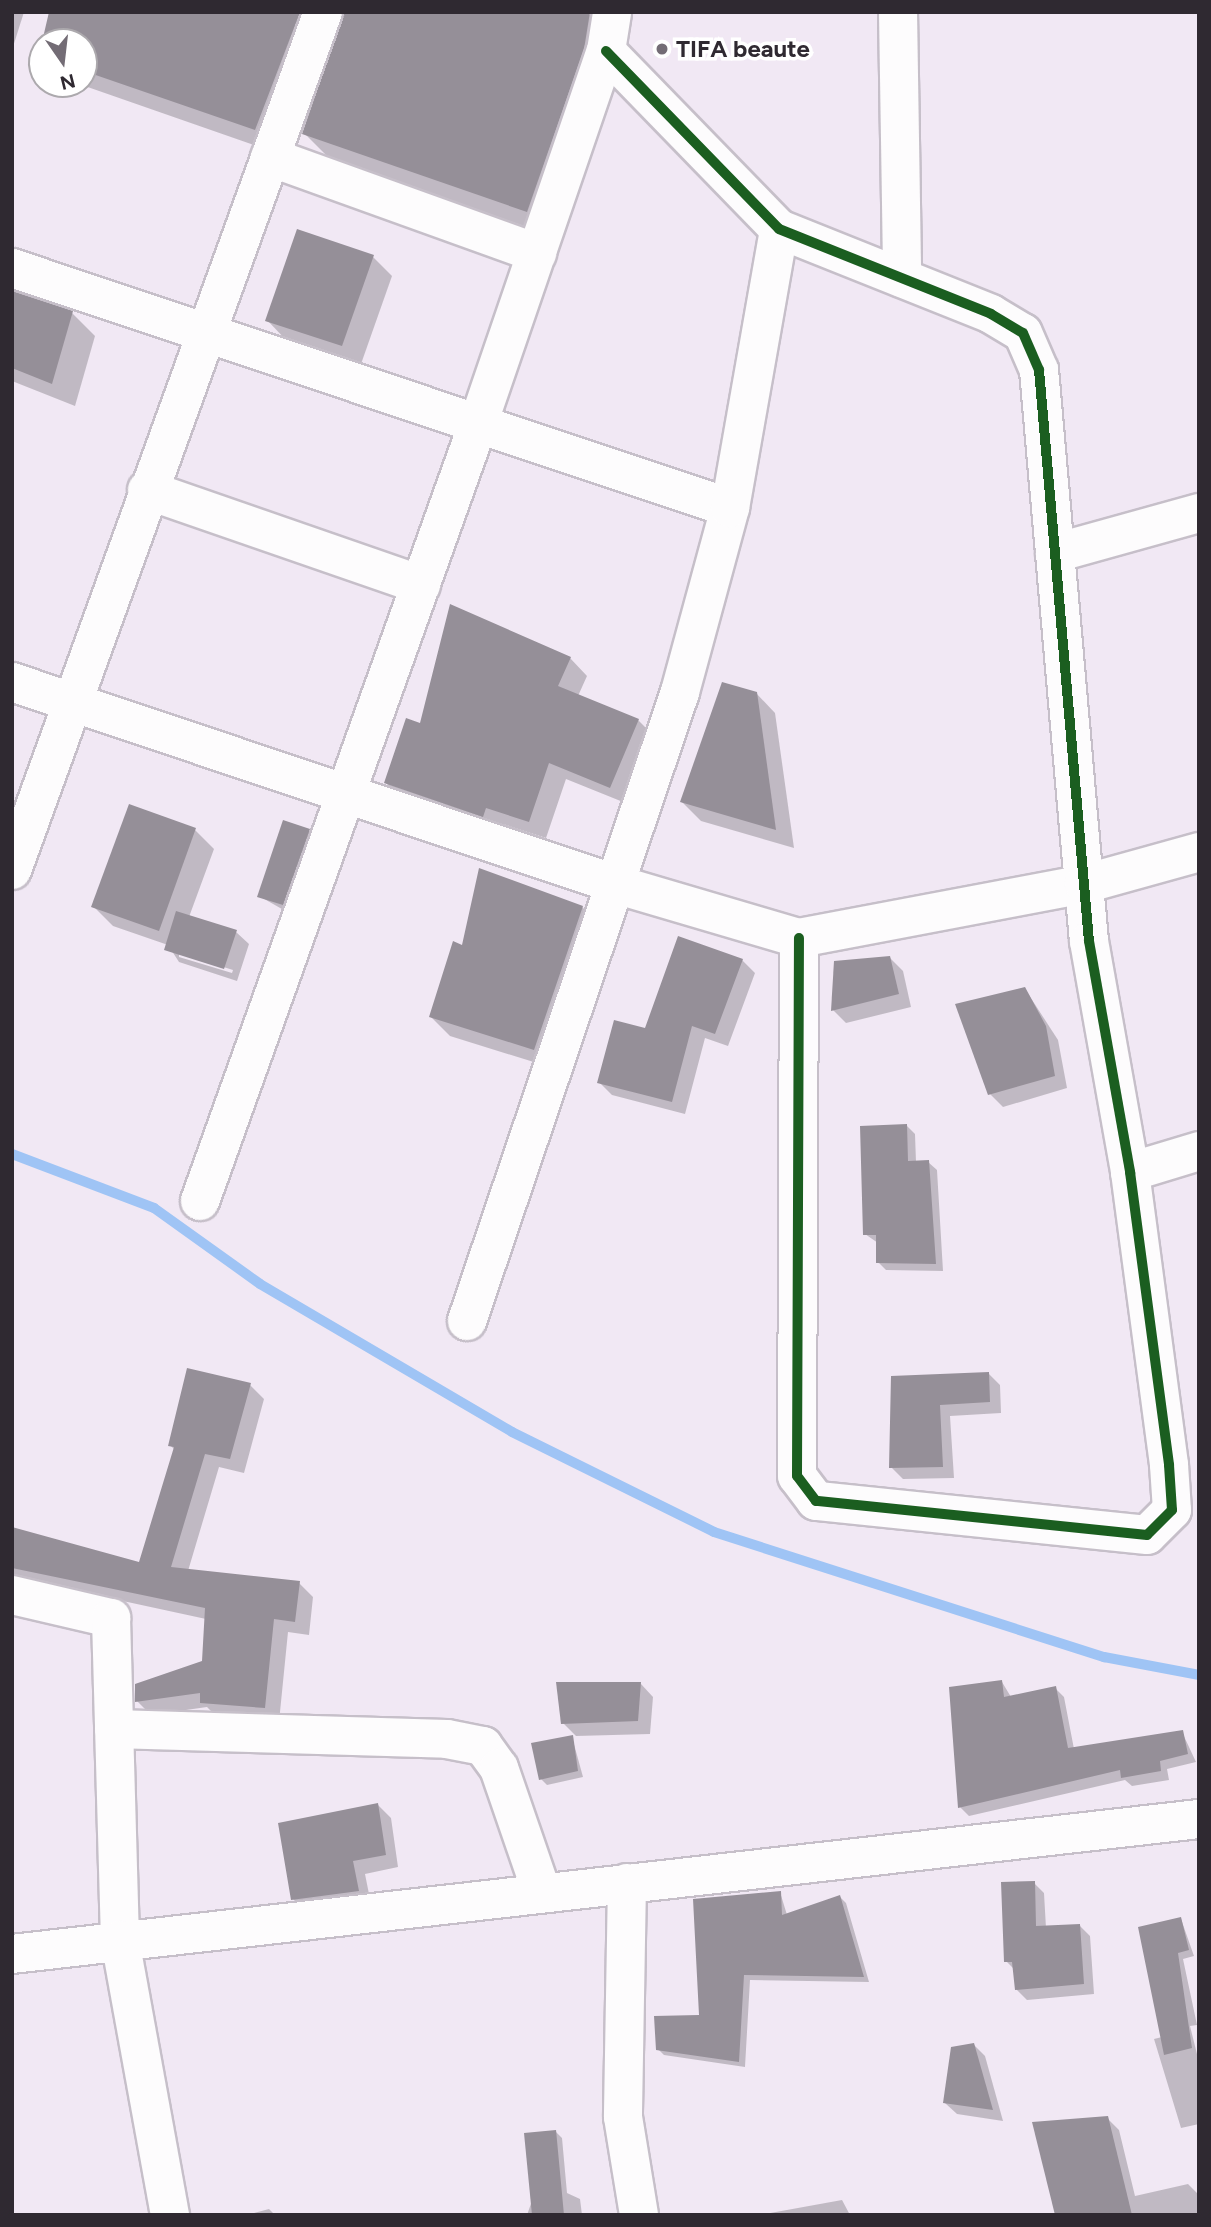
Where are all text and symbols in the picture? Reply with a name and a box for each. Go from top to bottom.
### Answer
north arrow [28,28,98,98]
place label: TIFA beaute [676,35,810,63]
marker: TIFA beaute [654,41,670,57]
text: N [58,69,78,95]

